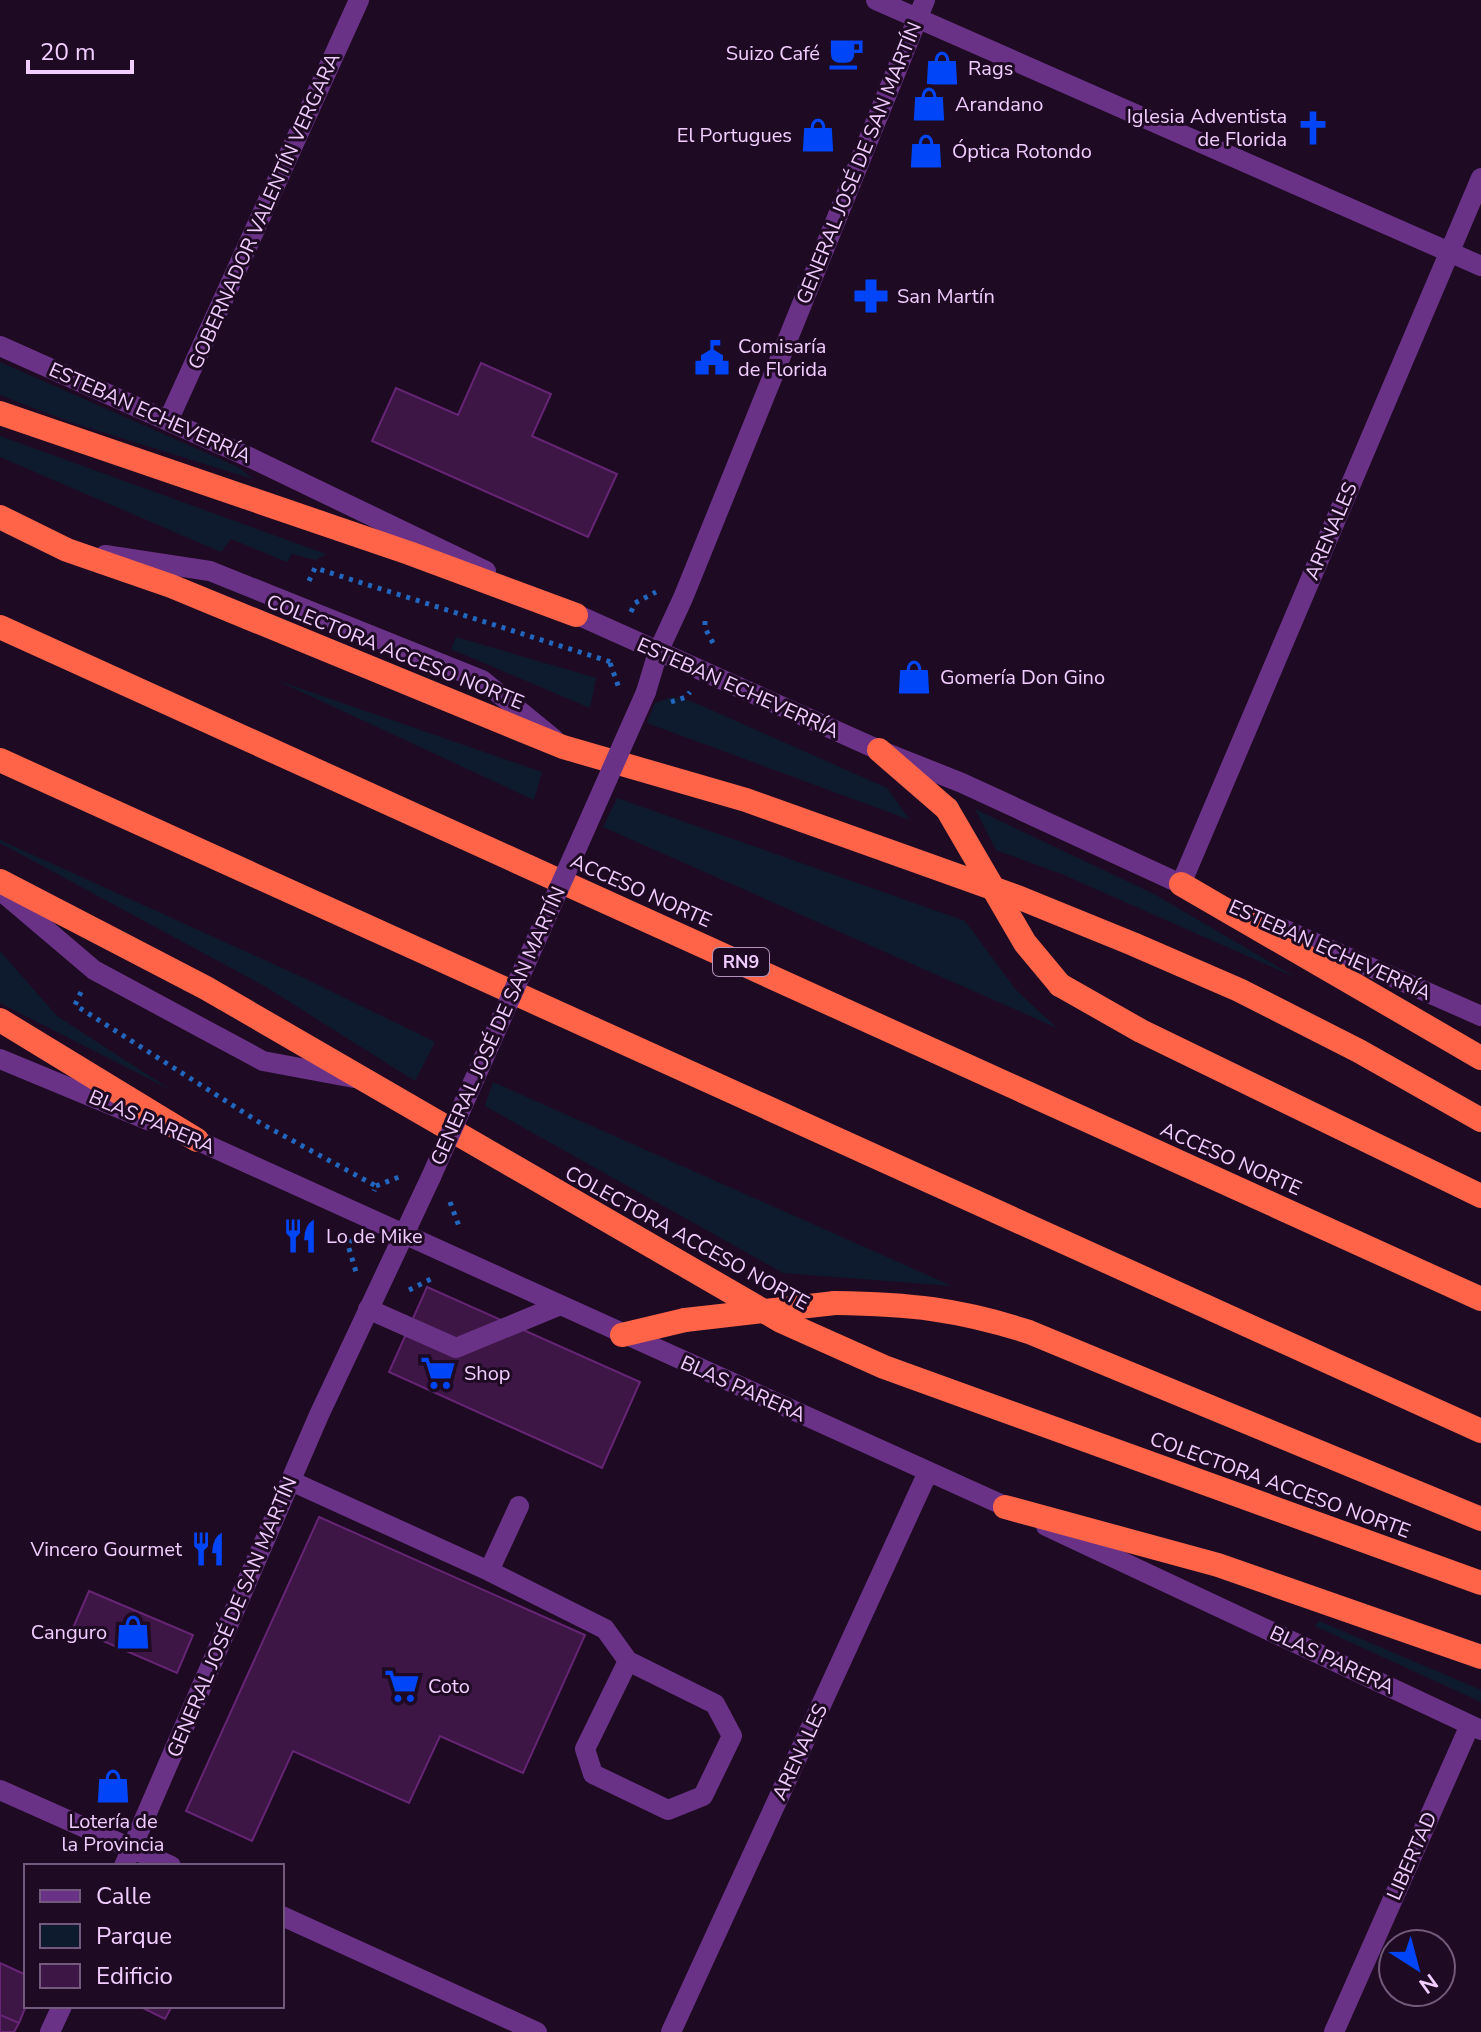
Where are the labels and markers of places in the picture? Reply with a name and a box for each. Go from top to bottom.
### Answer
cafe icon: Suizo Café [827,34,865,72]
place label: Suizo Café [726,40,820,67]
shop icon: Rags [923,49,961,87]
place label: Rags [968,55,1013,82]
shop icon: Arandano [910,85,948,123]
place label: Arandano [955,91,1043,118]
place label: Iglesia Adventista de Florida [1127,103,1287,153]
church icon: Iglesia Adventista de Florida [1294,109,1332,147]
shop icon: El Portugues [799,116,837,154]
place label: El Portugues [677,122,792,149]
shop icon: Óptica Rotondo [907,132,945,170]
place label: Óptica Rotondo [952,138,1092,165]
pharmacy icon: San Martín [852,277,890,315]
place label: San Martín [897,283,995,310]
place label: Comisaría de Florida [738,333,827,383]
public building icon: Comisaría de Florida [693,339,731,377]
shop icon: Gomería Don Gino [895,658,933,696]
place label: Gomería Don Gino [940,664,1105,691]
restaurant icon: Lo de Mike [281,1217,319,1255]
place label: Lo de Mike [326,1223,423,1250]
supermarket icon: Shop [419,1354,457,1392]
place label: Shop [464,1360,510,1387]
restaurant icon: Vincero Gourmet [189,1530,227,1568]
place label: Vincero Gourmet [29,1536,183,1563]
shop icon: Canguro [114,1613,152,1651]
place label: Canguro [31,1619,107,1646]
supermarket icon: Coto [383,1667,421,1705]
place label: Coto [428,1673,470,1700]
shop icon: Lotería de la Provincia [94,1767,132,1805]
place label: Lotería de la Provincia [62,1808,164,1858]

